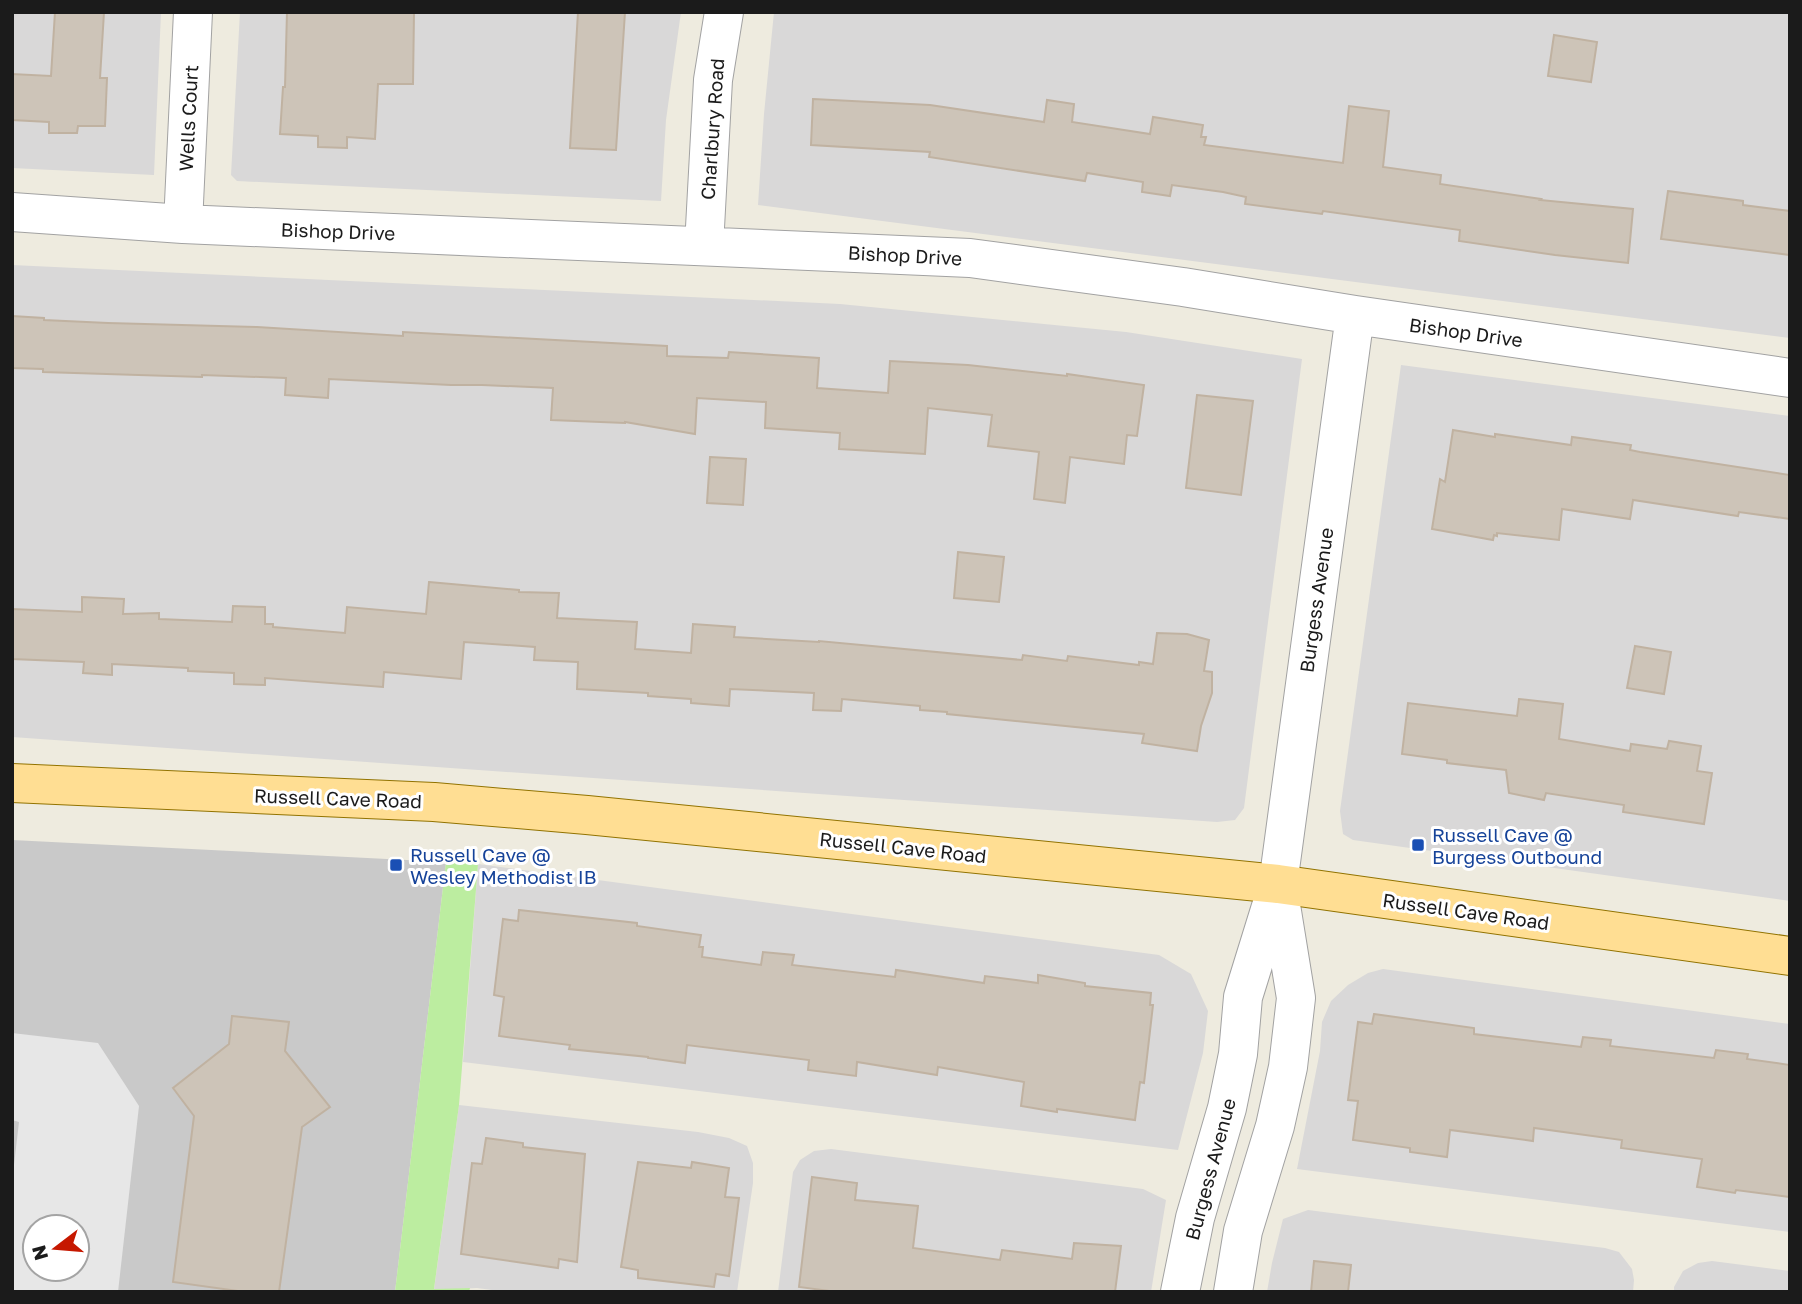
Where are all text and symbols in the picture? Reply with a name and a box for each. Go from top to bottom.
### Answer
street label: Charlbury Road [696,57,728,201]
street label: Wells Court [174,64,202,172]
street label: Bishop Drive [280,218,396,244]
street label: Bishop Drive [847,241,963,269]
street label: Bishop Drive [1408,313,1524,351]
street label: Burgess Avenue [1294,526,1338,674]
street label: Russell Cave Road [254,784,422,812]
place label: Russell Cave @ Burgess Outbound [1432,823,1602,868]
street label: Russell Cave Road [818,827,988,867]
marker: Russell Cave @ Burgess Outbound [1410,837,1426,853]
place label: Russell Cave @ Wesley Methodist IB [410,843,596,888]
marker: Russell Cave @ Wesley Methodist IB [388,857,404,873]
street label: Russell Cave Road [1381,888,1551,934]
street label: Burgess Avenue [1180,1095,1240,1243]
north arrow [21,1213,91,1283]
text: N [26,1243,52,1263]

